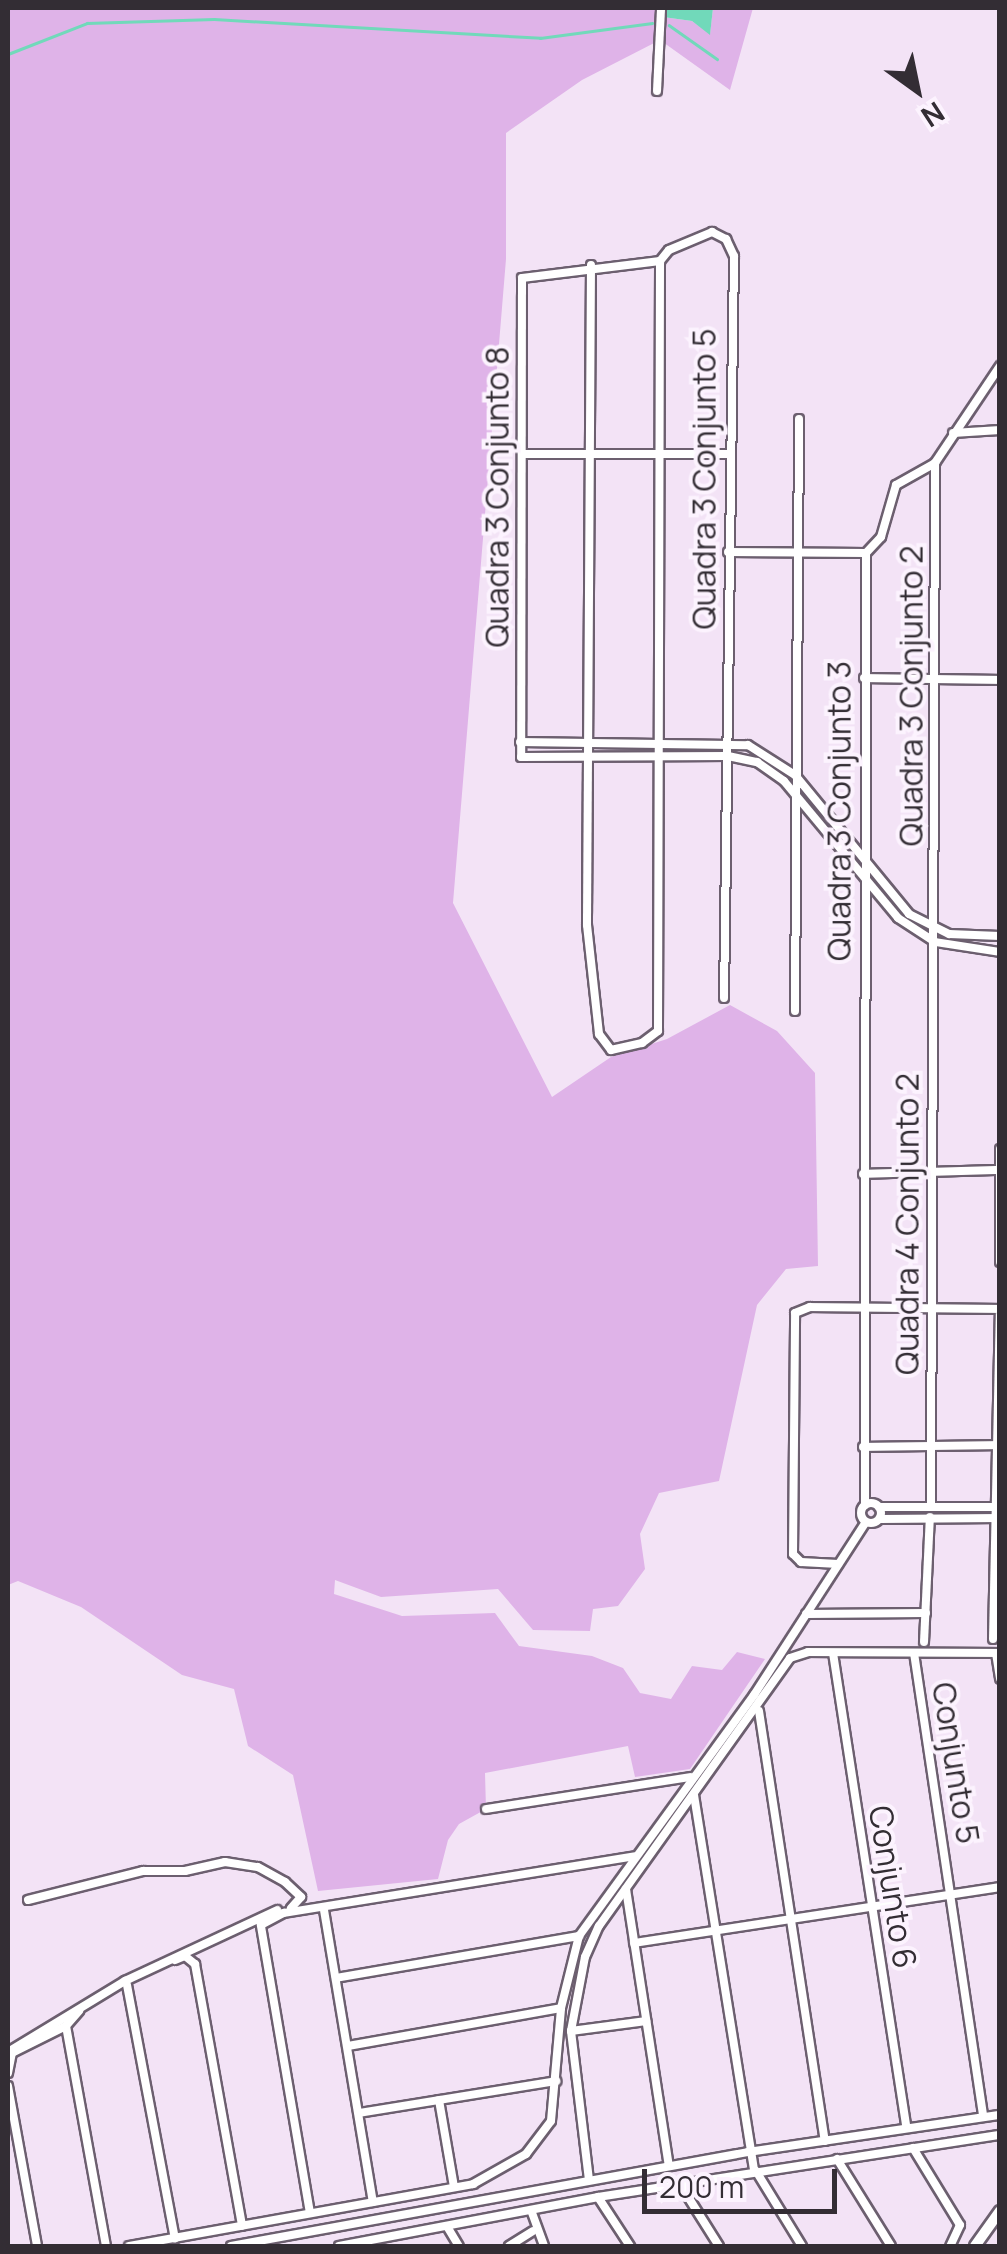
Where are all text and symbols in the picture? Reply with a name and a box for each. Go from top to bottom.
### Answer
north arrow [867,40,967,140]
text: N [915,94,952,137]
street label: Quadra 3 Conjunto 5 [685,329,723,629]
street label: Quadra 3 Conjunto 8 [478,346,516,648]
street label: Quadra 3 Conjunto 2 [892,546,930,846]
street label: Quadra 3 Conjunto 3 [820,661,858,961]
street label: Quadra 4 Conjunto 2 [888,1073,926,1375]
street label: Conjunto 5 [924,1680,988,1846]
street label: Conjunto 6 [861,1803,925,1971]
scale bar [647,2149,842,2211]
text: 200 m [659,2166,744,2207]

